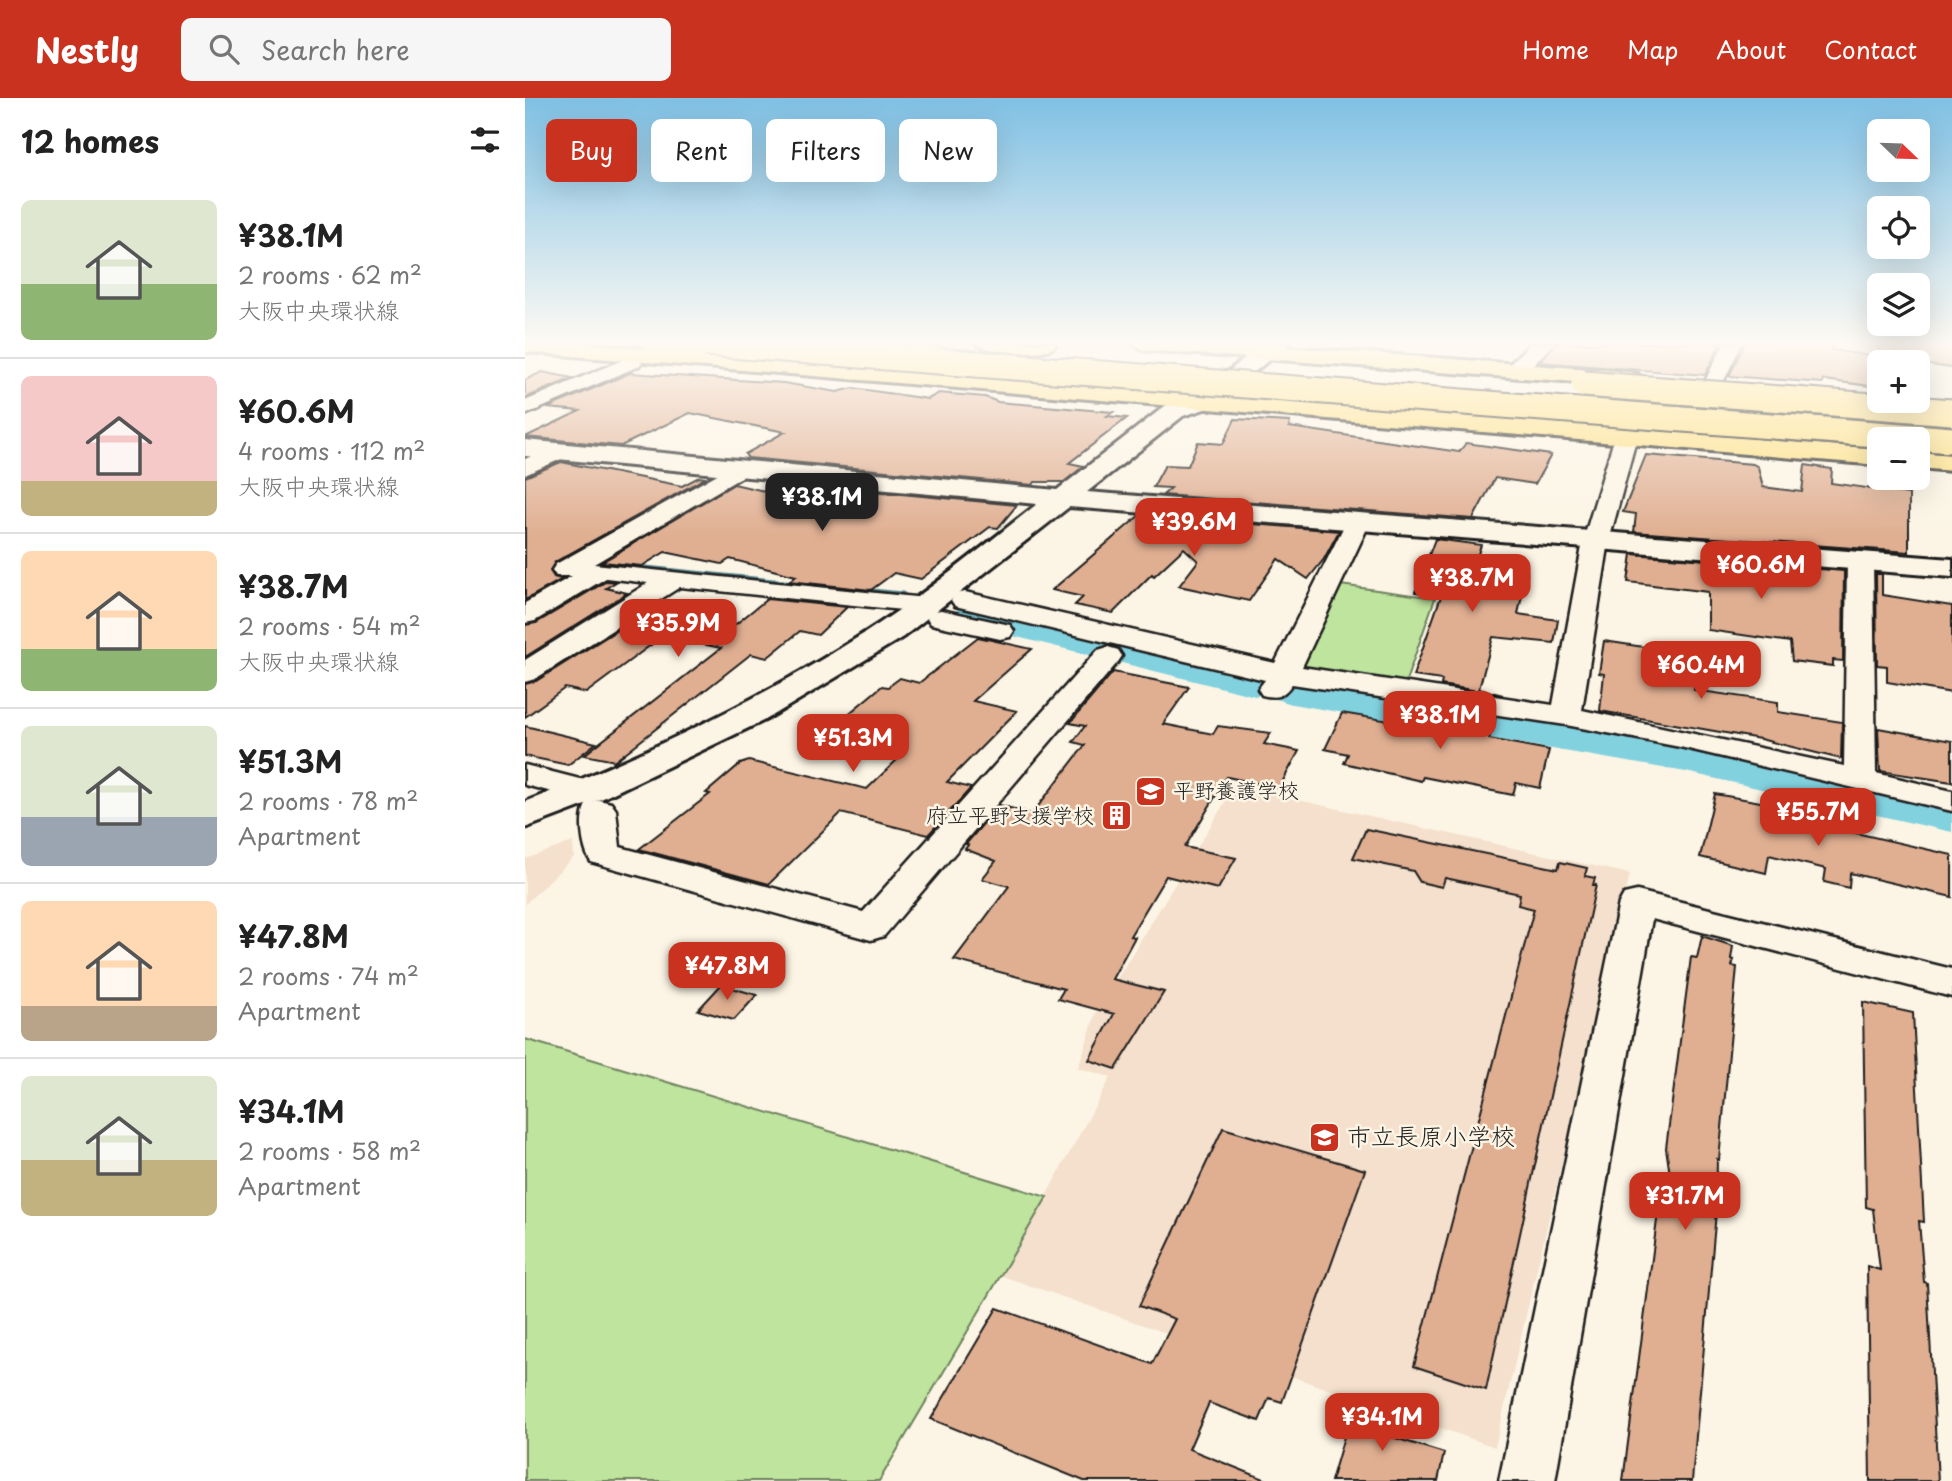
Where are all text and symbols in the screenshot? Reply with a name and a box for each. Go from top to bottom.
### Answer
search box [181,18,671,81]
text: Nestly [35,24,139,74]
icon: search [205,30,243,68]
text: Search here [261,30,410,69]
text: Home [1522,31,1589,67]
text: Map [1627,31,1678,67]
text: About [1716,31,1786,67]
text: Contact [1824,31,1917,67]
text: 12 homes [21,118,159,163]
chip: Buy [546,119,637,182]
chip: Rent [651,119,752,182]
chip: Filters [766,119,885,182]
chip: New [899,119,997,182]
north arrow [1867,119,1930,182]
map controls [1867,119,1930,490]
icon: filters [466,121,504,159]
button: locate [1867,196,1930,259]
text: ¥38.1M [238,212,344,257]
icon: home [77,228,161,312]
text: 2 rooms · 62 m² [238,257,422,292]
button: layers [1867,273,1930,336]
text: 大阪中央環状線 [238,292,399,327]
button: + [1867,350,1930,413]
text: ¥60.6M [238,388,355,433]
icon: home [77,404,161,488]
button: − [1867,427,1930,490]
text: 4 rooms · 112 m² [238,433,425,468]
text: 大阪中央環状線 [238,468,399,503]
pin: ¥38.1M [765,474,879,533]
text: ¥38.1M [781,478,863,513]
pin: ¥39.6M [1137,498,1251,558]
text: ¥39.6M [1151,503,1237,538]
pin: ¥60.6M [1704,542,1818,601]
text: ¥60.6M [1716,546,1806,581]
pin: ¥38.7M [1415,554,1529,614]
text: ¥38.7M [1430,559,1514,594]
text: ¥38.7M [238,563,349,608]
icon: home [77,579,161,663]
pin: ¥35.9M [621,600,735,659]
text: ¥35.9M [636,604,720,639]
text: 2 rooms · 54 m² [238,608,421,643]
pin: ¥60.4M [1644,642,1758,701]
text: 大阪中央環状線 [238,643,399,678]
text: ¥60.4M [1657,646,1745,681]
pin: ¥38.1M [1383,692,1497,751]
text: ¥38.1M [1399,696,1481,731]
pin: ¥51.3M [796,714,910,774]
text: ¥51.3M [813,719,893,754]
text: ¥51.3M [238,738,342,783]
icon: home [77,754,161,838]
place label: 平野養護学校 [1173,773,1299,805]
school or university icon: 平野養護学校 [1133,774,1167,808]
text: 2 rooms · 78 m² [238,783,418,818]
pin: ¥55.7M [1761,788,1875,848]
text: ¥55.7M [1776,793,1860,828]
place label: 府立平野支援学校 [926,798,1094,830]
building icon: 府立平野支援学校 [1100,799,1134,833]
text: Apartment [238,818,361,853]
text: ¥47.8M [238,913,349,958]
icon: home [77,929,161,1013]
pin: ¥47.8M [670,942,784,1002]
text: ¥47.8M [684,947,770,982]
text: 2 rooms · 74 m² [238,958,419,993]
text: Apartment [238,993,361,1028]
text: ¥34.1M [238,1088,345,1133]
icon: home [77,1104,161,1188]
place label: 市立長原小学校 [1347,1117,1515,1153]
school or university icon: 市立長原小学校 [1307,1120,1341,1154]
text: 2 rooms · 58 m² [238,1133,421,1168]
text: Apartment [238,1168,361,1203]
pin: ¥31.7M [1628,1172,1742,1232]
text: ¥31.7M [1645,1177,1725,1212]
pin: ¥34.1M [1325,1394,1439,1453]
text: ¥34.1M [1341,1398,1423,1433]

